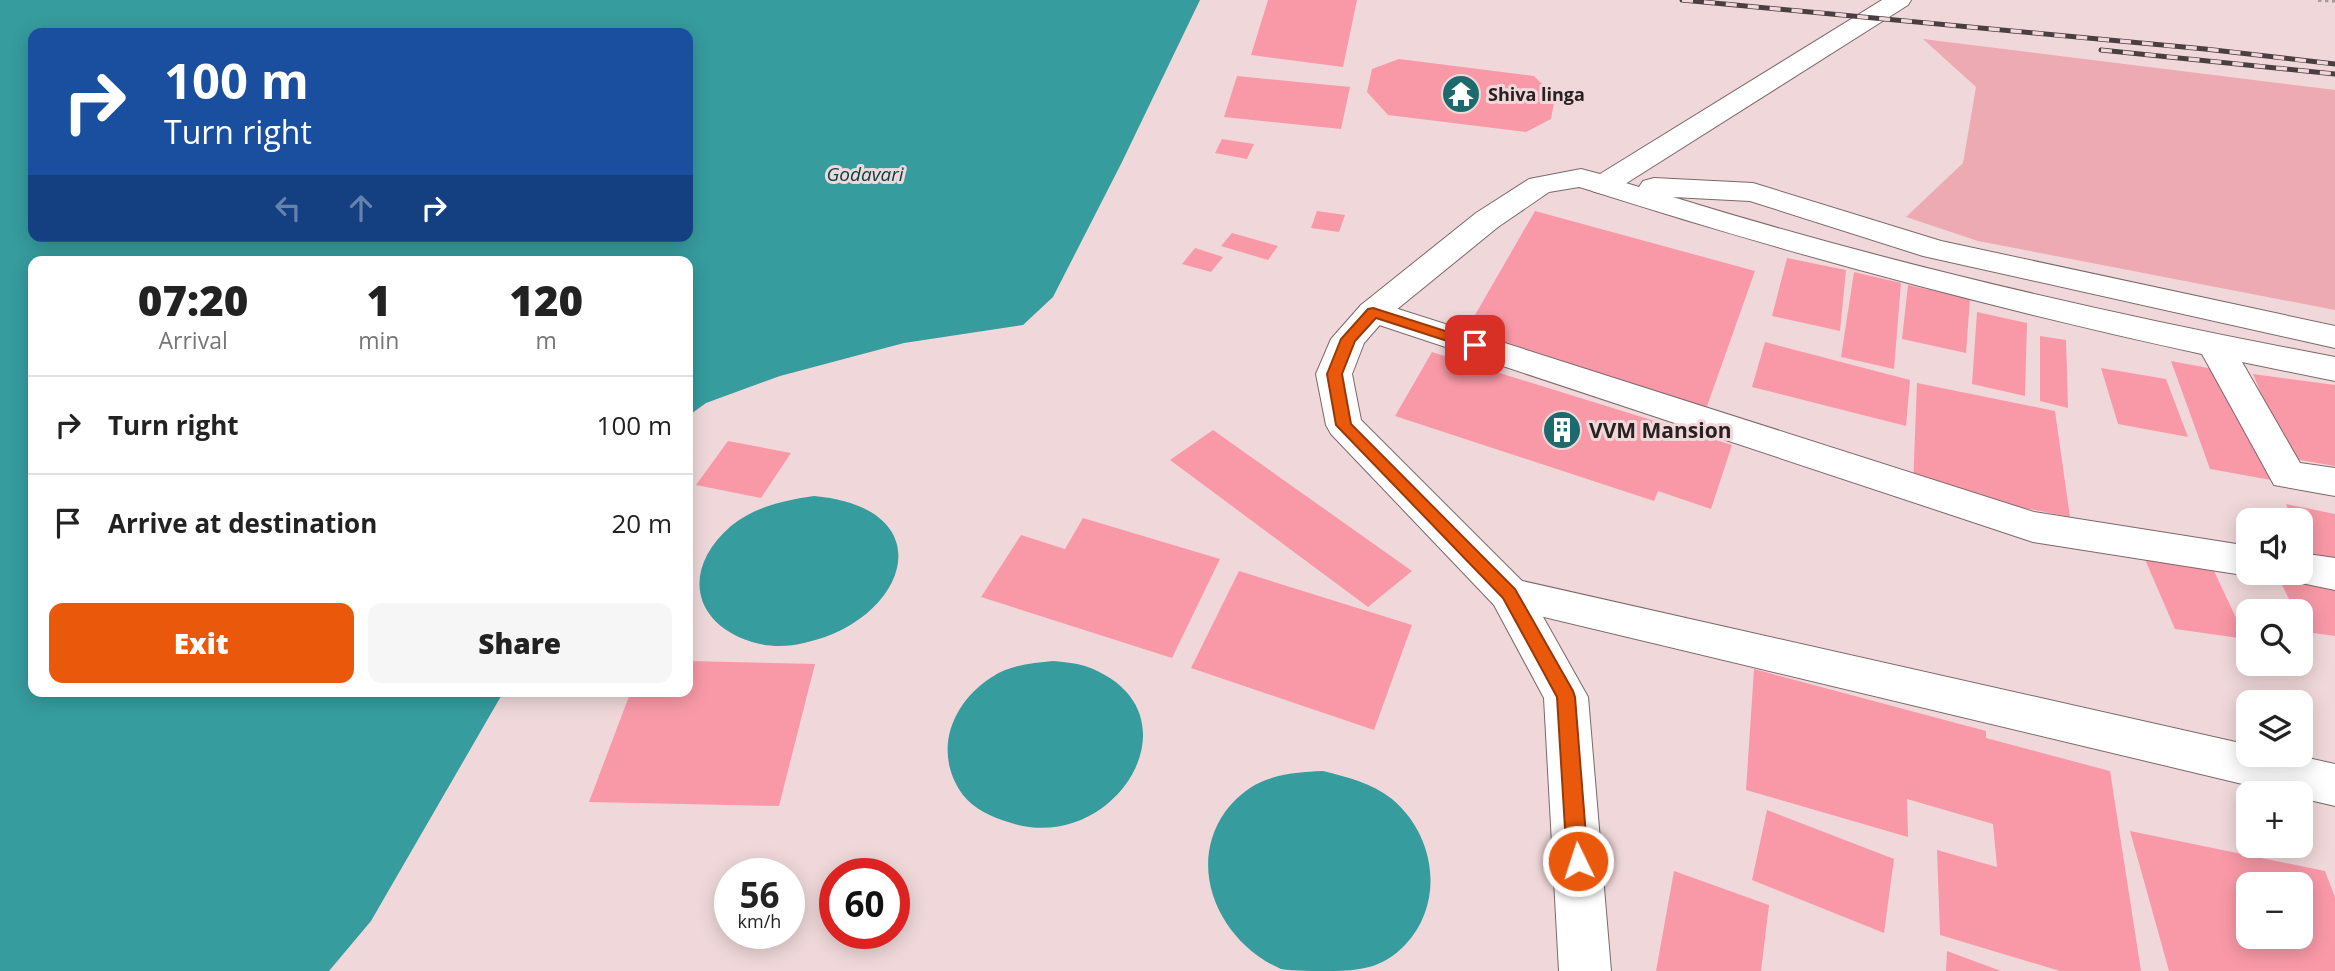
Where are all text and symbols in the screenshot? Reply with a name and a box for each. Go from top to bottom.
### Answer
text: 100 m [164,47,309,113]
icon: right [49,56,140,147]
temple icon: Shiva linga [1440,73,1482,115]
place label: Shiva linga [1488,82,1585,106]
text: Turn right [164,110,312,153]
water label: Godavari [826,161,905,187]
icon: left [269,189,307,227]
icon: ahead [342,189,380,227]
icon: right [415,189,453,227]
text: 07:20 [138,271,248,328]
text: 1 [367,271,391,328]
text: 120 [509,271,583,328]
pin [1445,315,1505,375]
text: Arrival [159,324,228,356]
text: min [358,324,399,356]
text: m [536,324,557,356]
icon: arrive [1456,326,1494,364]
icon: right [49,406,87,444]
text: Turn right [108,407,239,443]
text: 100 m [597,407,672,443]
building icon: VVM Mansion [1541,409,1583,451]
place label: VVM Mansion [1589,416,1732,444]
icon: arrive [49,504,87,542]
text: Arrive at destination [108,505,377,541]
text: 20 m [611,505,672,541]
map controls [2236,508,2313,949]
button: sound [2236,508,2313,585]
button: search [2236,599,2313,676]
button: Exit [49,603,354,683]
button: Share [368,603,672,683]
button: layers [2236,690,2313,767]
button: + [2236,781,2313,858]
position arrow [1541,824,1615,898]
speed limit sign: 60 [819,858,910,949]
text: 56 [739,871,780,918]
button: − [2236,872,2313,949]
text: km/h [738,909,781,933]

